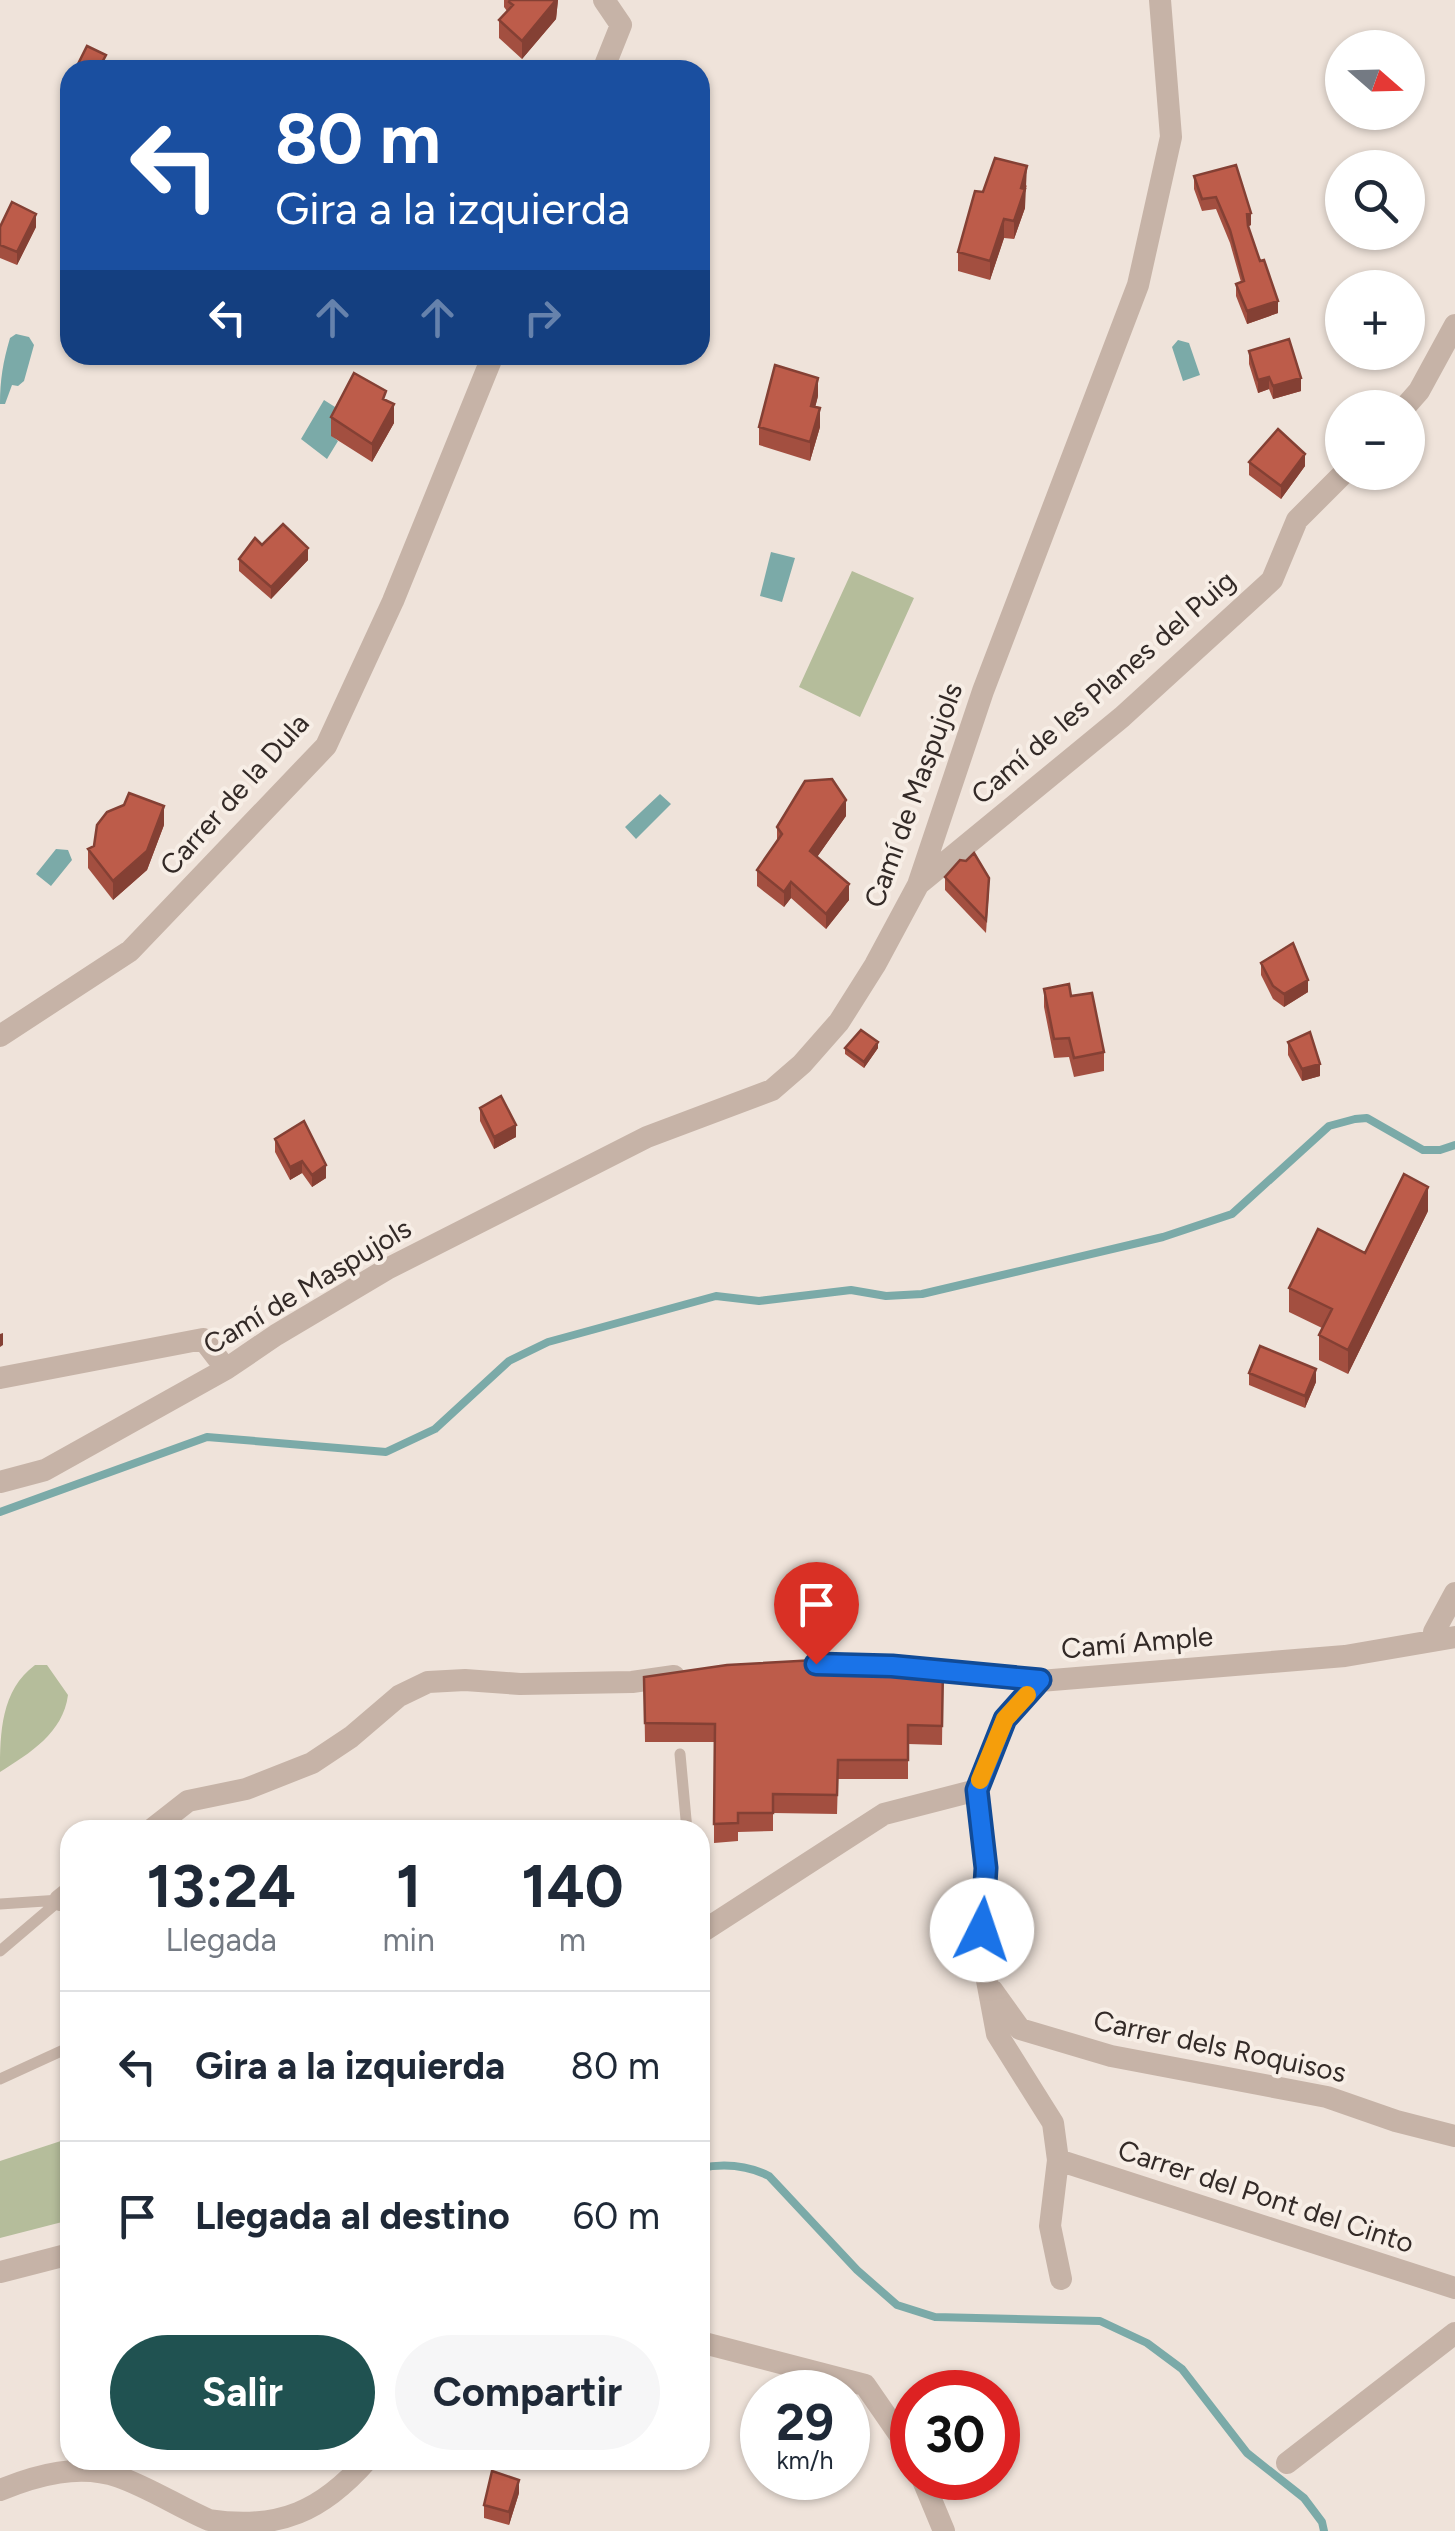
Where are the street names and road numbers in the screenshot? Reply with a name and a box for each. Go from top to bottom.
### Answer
street label: Camí de les Planes del Puig [964,563,1242,811]
street label: Camí de Maspujols [857,678,969,912]
street label: Carrer de la Dula [152,706,316,882]
street label: Camí de Maspujols [197,1211,417,1361]
street label: Camí Ample [1060,1618,1214,1666]
street label: Carrer dels Roquisos [1091,2003,1349,2089]
street label: Carrer del Pont del Cinto [1114,2132,1418,2260]

